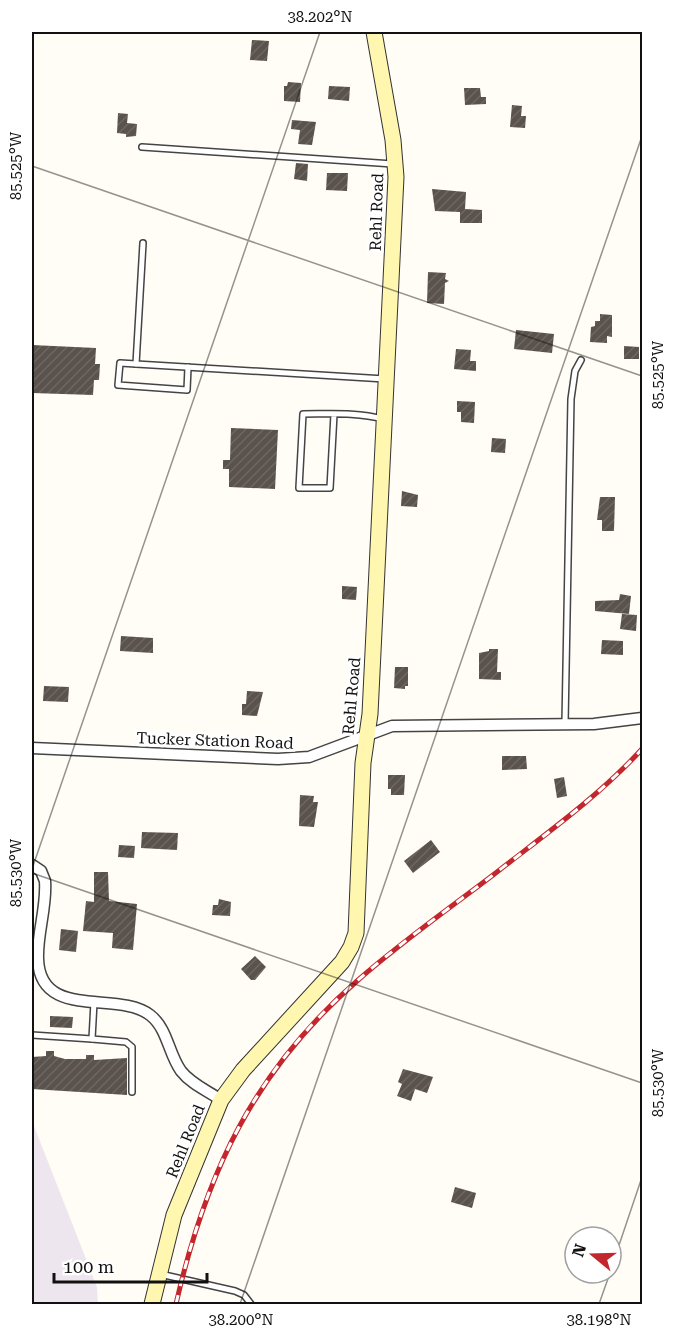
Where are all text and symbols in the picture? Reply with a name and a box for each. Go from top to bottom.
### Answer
text: 38.202°N [287,8,353,26]
text: 85.525°W [7,131,25,200]
street label: Rehl Road [366,173,387,251]
text: 85.525°W [649,340,667,409]
street label: Rehl Road [339,656,364,736]
street label: Tucker Station Road [136,728,294,753]
text: 85.530°W [7,838,25,907]
text: 85.530°W [649,1048,667,1117]
street label: Rehl Road [162,1102,209,1181]
north arrow [563,1225,623,1285]
text: N [568,1241,590,1259]
scale bar [54,1246,207,1284]
text: 100 m [63,1256,114,1277]
text: 38.200°N [208,1311,274,1329]
text: 38.198°N [566,1311,632,1329]

